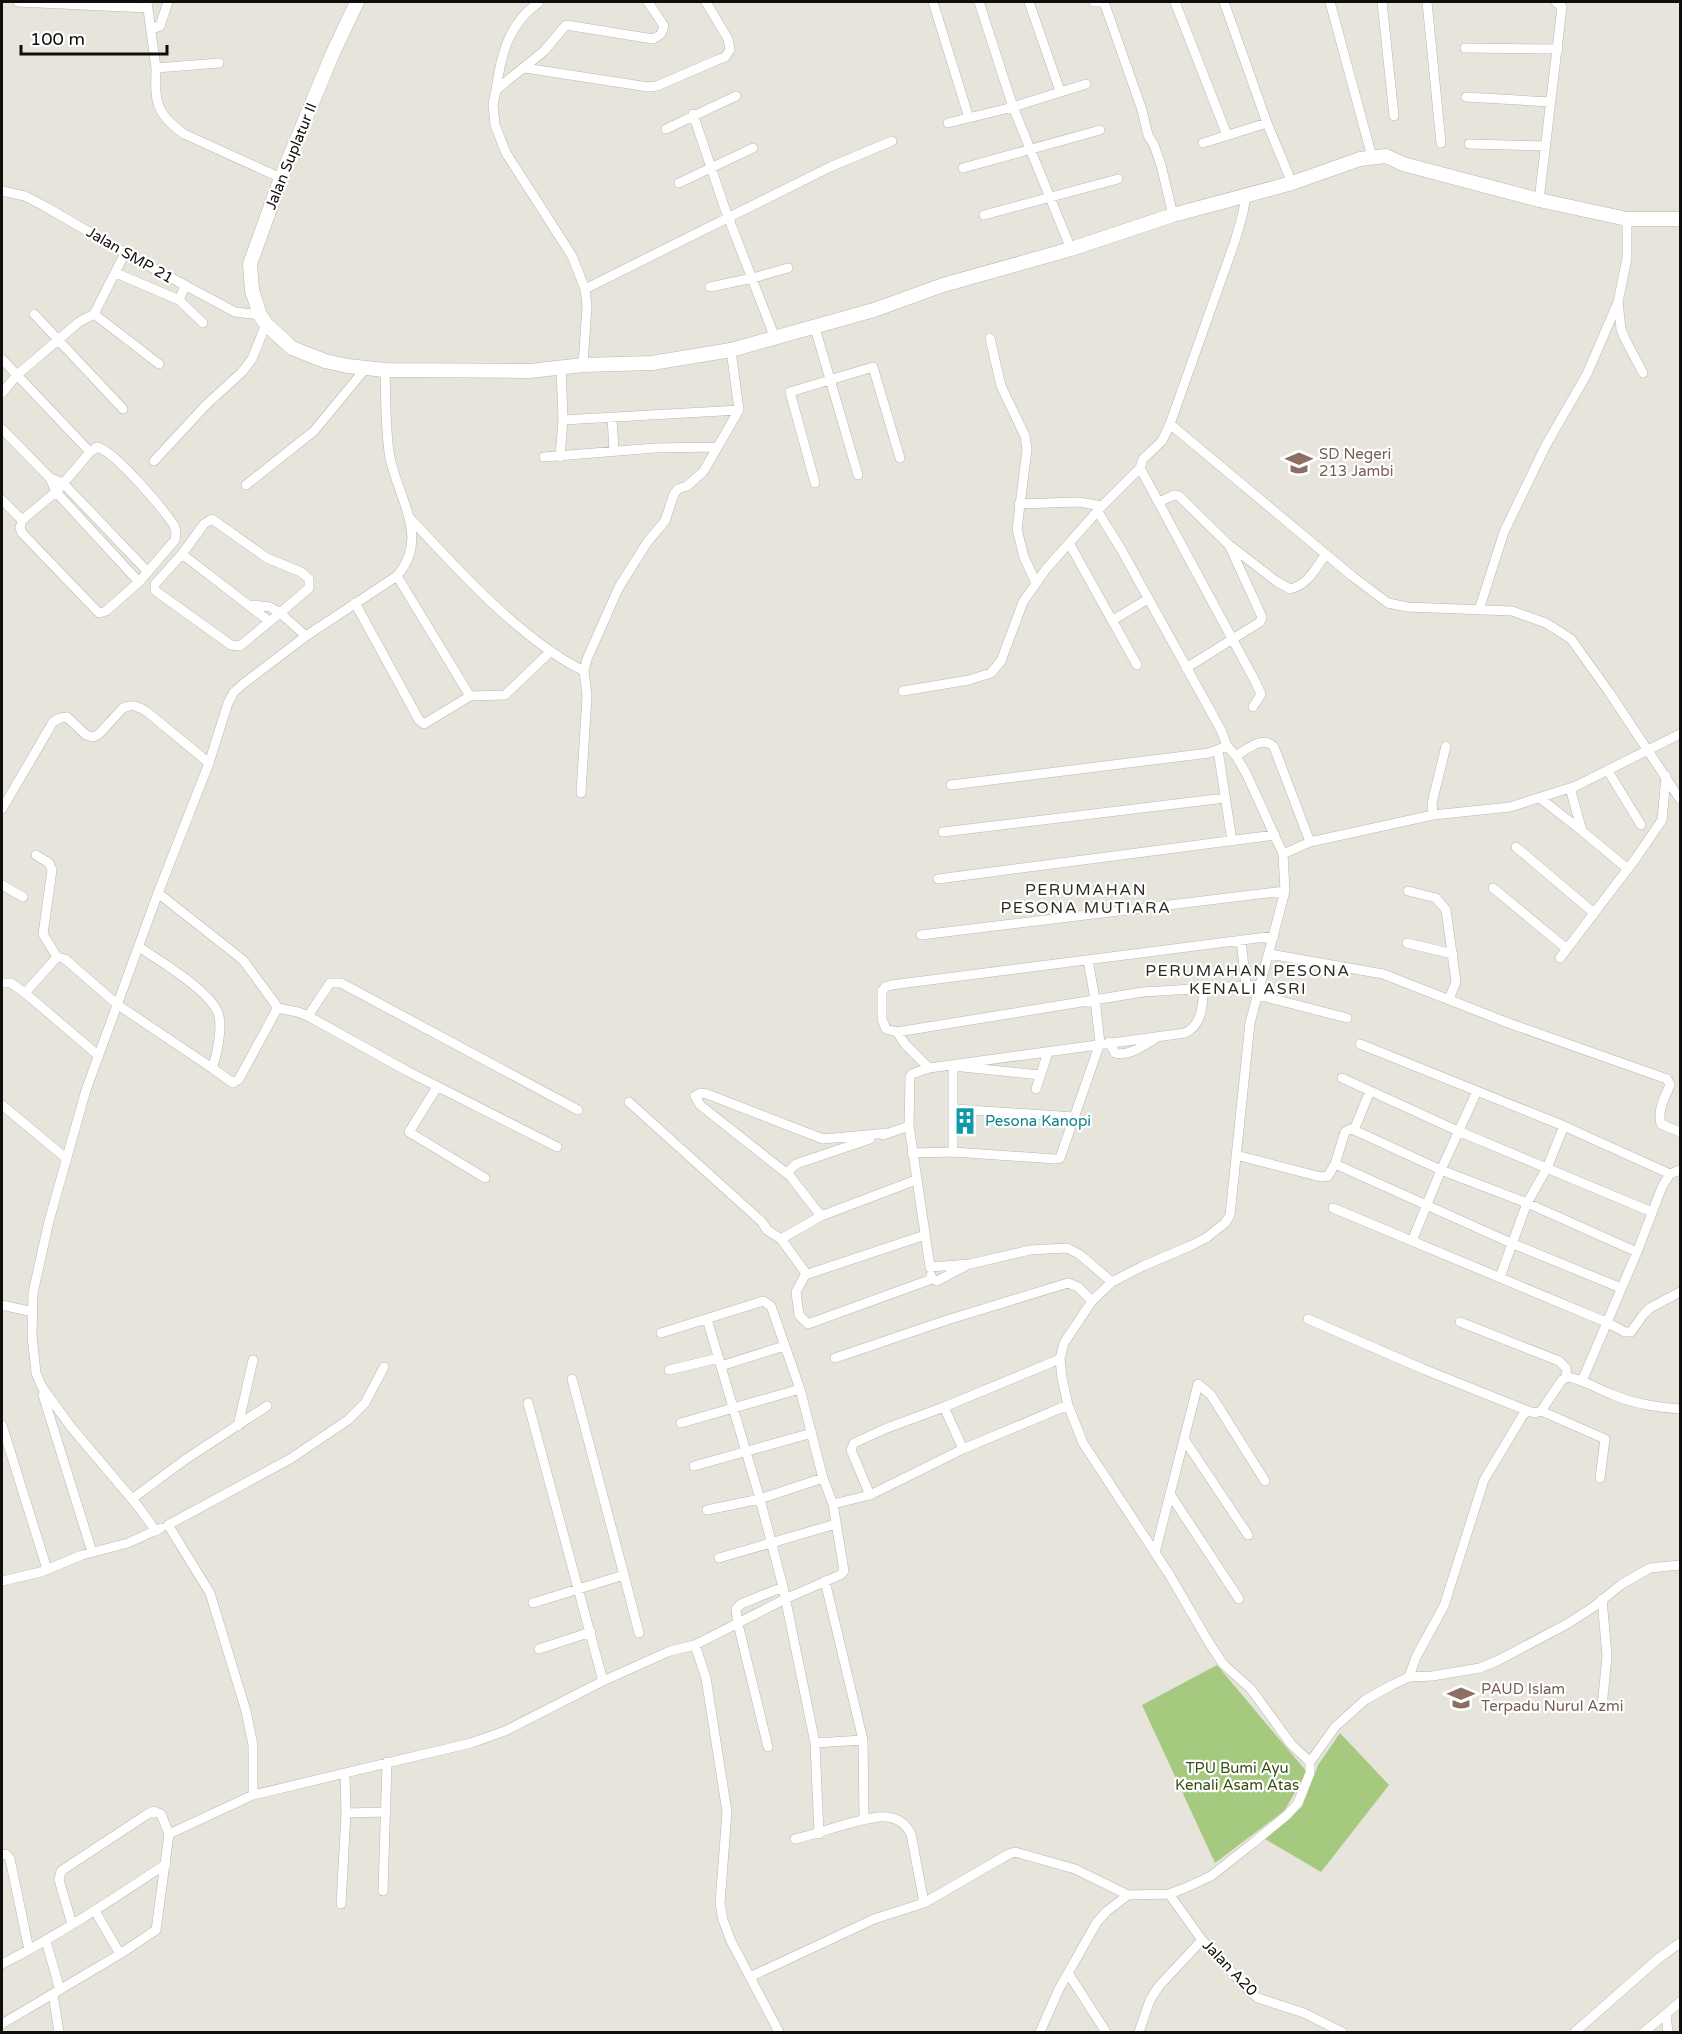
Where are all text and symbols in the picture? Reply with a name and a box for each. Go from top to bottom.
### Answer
scale bar [21,18,166,56]
text: 100 m [30,28,85,50]
street label: Jalan Suplatur II [261,100,321,212]
street label: Jalan SMP 21 [83,223,177,287]
place label: SD Negeri 213 Jambi [1319,445,1394,480]
school or university icon: SD Negeri 213 Jambi [1284,448,1314,478]
district label: PERUMAHAN PESONA MUTIARA [1001,880,1171,918]
district label: PERUMAHAN PESONA KENALI ASRI [1145,961,1351,999]
building icon: Pesona Kanopi [950,1106,980,1136]
place label: Pesona Kanopi [985,1112,1091,1130]
place label: PAUD Islam Terpadu Nurul Azmi [1481,1680,1623,1715]
school or university icon: PAUD Islam Terpadu Nurul Azmi [1446,1683,1476,1713]
park label: TPU Bumi Ayu Kenali Asam Atas [1175,1759,1299,1794]
street label: Jalan A20 [1199,1936,1261,2000]

